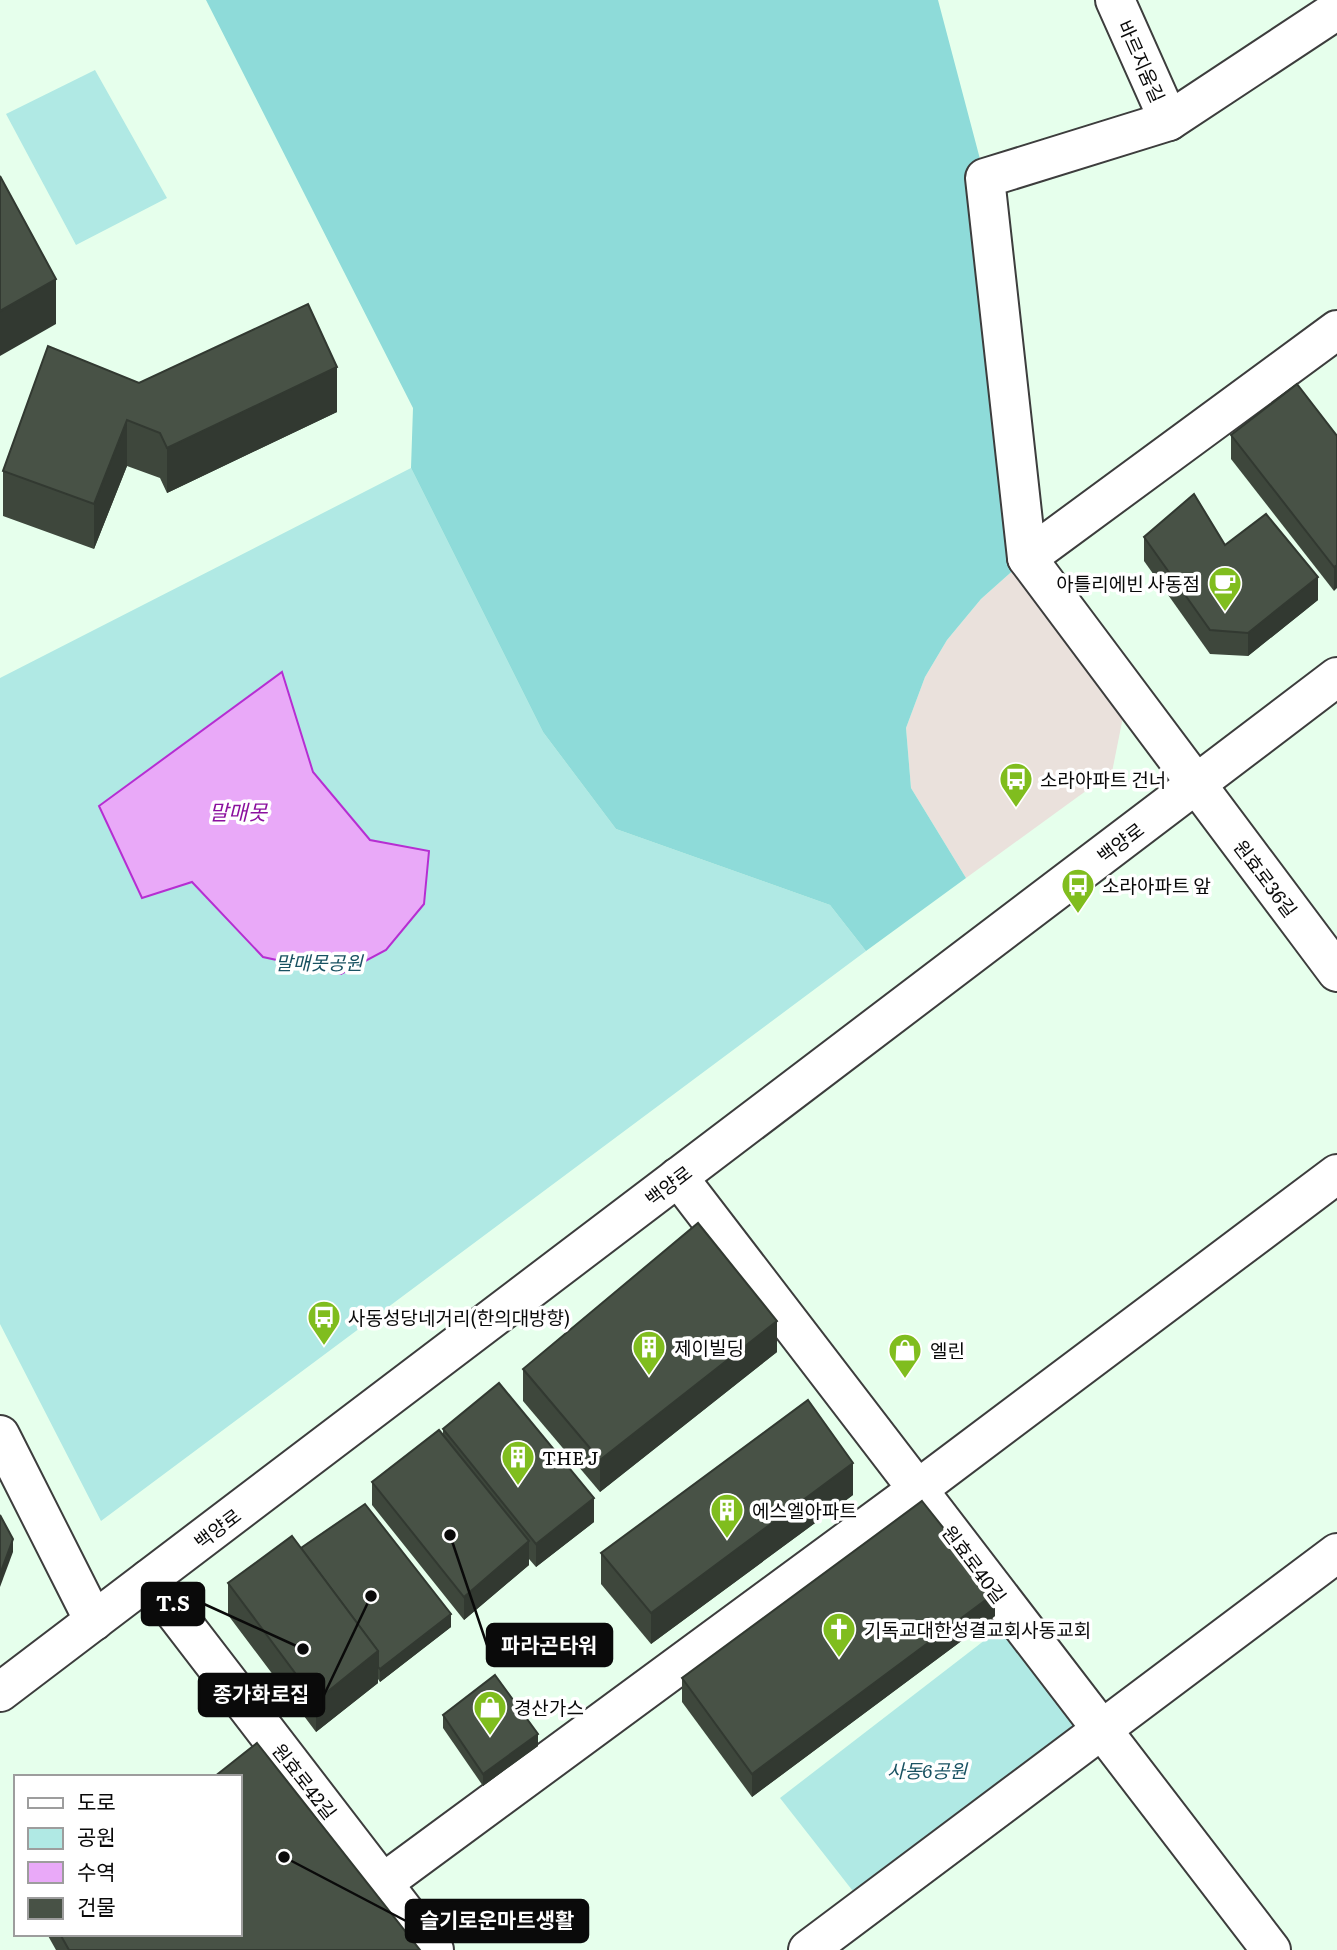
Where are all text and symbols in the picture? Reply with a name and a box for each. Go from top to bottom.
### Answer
street label: 바르지움길 [1111,15,1173,107]
cafe icon: 아틀리에빈 사동점 [1206,564,1244,613]
place label: 아틀리에빈 사동점 [1056,569,1200,597]
bus stop icon: 소라아파트 건너 [997,760,1035,809]
place label: 소라아파트 건너 [1040,765,1166,793]
water label: 말매못 [209,795,269,826]
street label: 백양로 [1091,815,1149,869]
street label: 원효로36길 [1228,833,1304,923]
bus stop icon: 소라아파트 앞 [1059,866,1097,915]
place label: 소라아파트 앞 [1102,871,1211,899]
park label: 말매못공원 [275,948,364,976]
street label: 백양로 [639,1158,697,1212]
bus stop icon: 사동성당네거리(한의대방향) [305,1298,343,1347]
place label: 사동성당네거리(한의대방향) [348,1303,570,1331]
building icon: 제이빌딩 [630,1328,668,1377]
shop icon: 엘린 [886,1331,924,1380]
place label: 제이빌딩 [674,1333,744,1361]
place label: 엘린 [930,1336,965,1364]
building icon: THE J [499,1438,537,1487]
place label: THE J [542,1443,598,1471]
building icon: 에스엘아파트 [708,1491,746,1540]
place label: 에스엘아파트 [752,1496,857,1524]
street label: 백양로 [188,1501,246,1555]
street label: 원효로40길 [936,1519,1014,1609]
callout: T.S [142,1583,204,1625]
text: T.S [156,1586,190,1617]
church icon: 기독교대한성결교회사동교회 [820,1610,858,1659]
place label: 기독교대한성결교회사동교회 [864,1615,1091,1643]
callout: 파라곤타워 [487,1624,612,1666]
text: 파라곤타워 [501,1628,597,1659]
callout: 종가화로집 [199,1674,324,1716]
text: 종가화로집 [213,1677,309,1708]
shop icon: 경산가스 [471,1688,509,1737]
place label: 경산가스 [514,1693,584,1721]
street label: 원효로42길 [266,1737,344,1825]
park label: 사동6공원 [887,1756,969,1784]
legend [14,1775,242,1936]
text: 도로 [77,1785,116,1816]
text: 공원 [77,1820,116,1851]
text: 수역 [77,1855,116,1886]
text: 건물 [77,1890,116,1921]
callout: 슬기로운마트생활 [406,1900,588,1942]
text: 슬기로운마트생활 [420,1903,574,1934]

